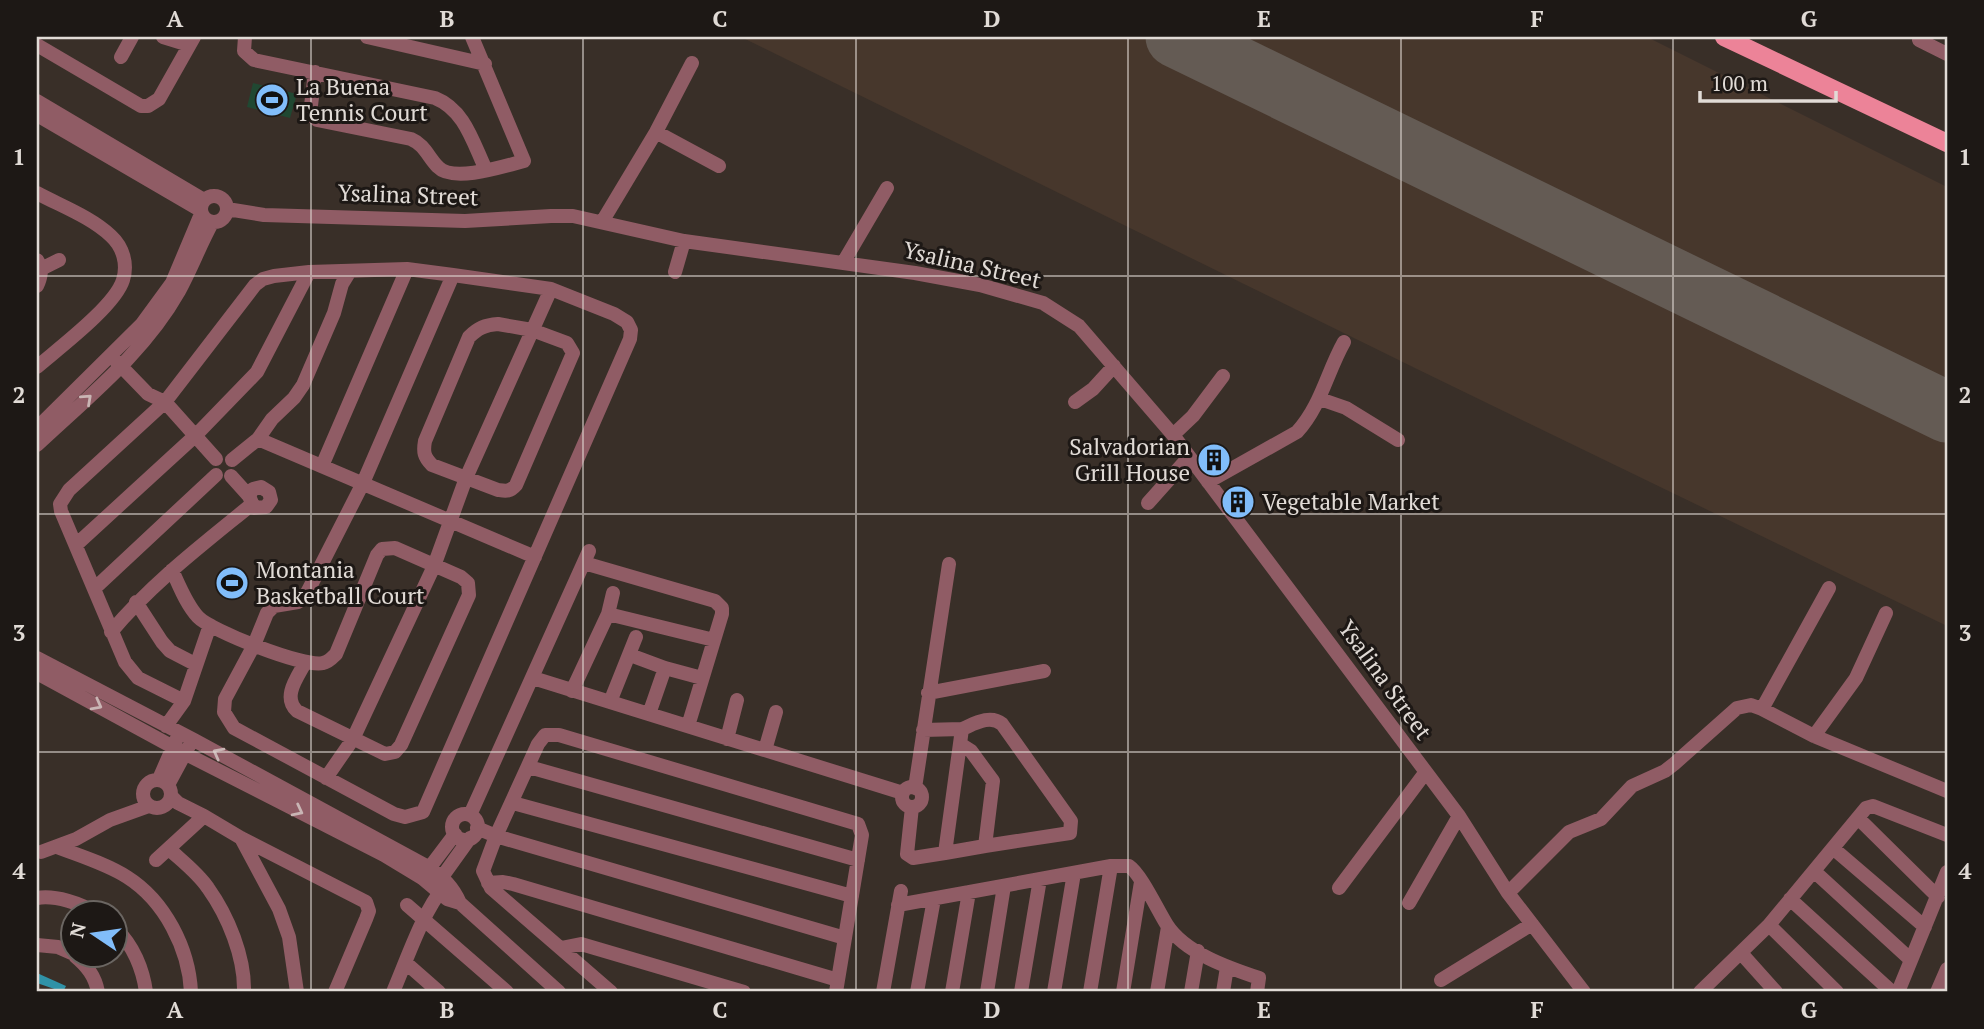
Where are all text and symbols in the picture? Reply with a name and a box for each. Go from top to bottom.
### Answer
text: A [167,3,184,34]
text: B [440,3,455,34]
text: C [713,3,728,34]
text: D [984,3,1001,34]
text: E [1257,3,1271,34]
text: F [1530,3,1544,34]
text: G [1801,3,1818,34]
scale bar [1700,60,1837,104]
text: 100 m [1711,69,1768,97]
place label: La Buena Tennis Court [296,71,428,128]
sports icon: La Buena Tennis Court [253,81,291,119]
text: 1 [13,141,26,172]
text: 1 [1959,141,1972,172]
street label: Ysalina Street [337,177,479,212]
street label: Ysalina Street [900,234,1045,296]
text: 2 [13,379,26,410]
text: 2 [1959,379,1972,410]
one-way arrow [79,394,92,407]
place label: Salvadorian Grill House [1069,431,1190,488]
building icon: Salvadorian Grill House [1195,441,1233,479]
building icon: Vegetable Market [1219,483,1257,521]
place label: Vegetable Market [1262,486,1440,517]
place label: Montania Basketball Court [256,554,425,611]
sports icon: Montania Basketball Court [213,564,251,602]
street label: Ysalina Street [1332,614,1440,746]
text: 3 [13,617,26,648]
text: 3 [1959,617,1972,648]
one-way arrow [90,697,102,711]
one-way arrow [212,748,225,761]
one-way arrow [291,803,303,817]
text: 4 [13,855,26,886]
text: 4 [1959,855,1972,886]
north arrow [60,900,130,970]
text: N [63,920,91,940]
text: A [167,994,184,1025]
text: B [440,994,455,1025]
text: C [713,994,728,1025]
text: D [984,994,1001,1025]
text: E [1257,994,1271,1025]
text: F [1530,994,1544,1025]
text: G [1801,994,1818,1025]

